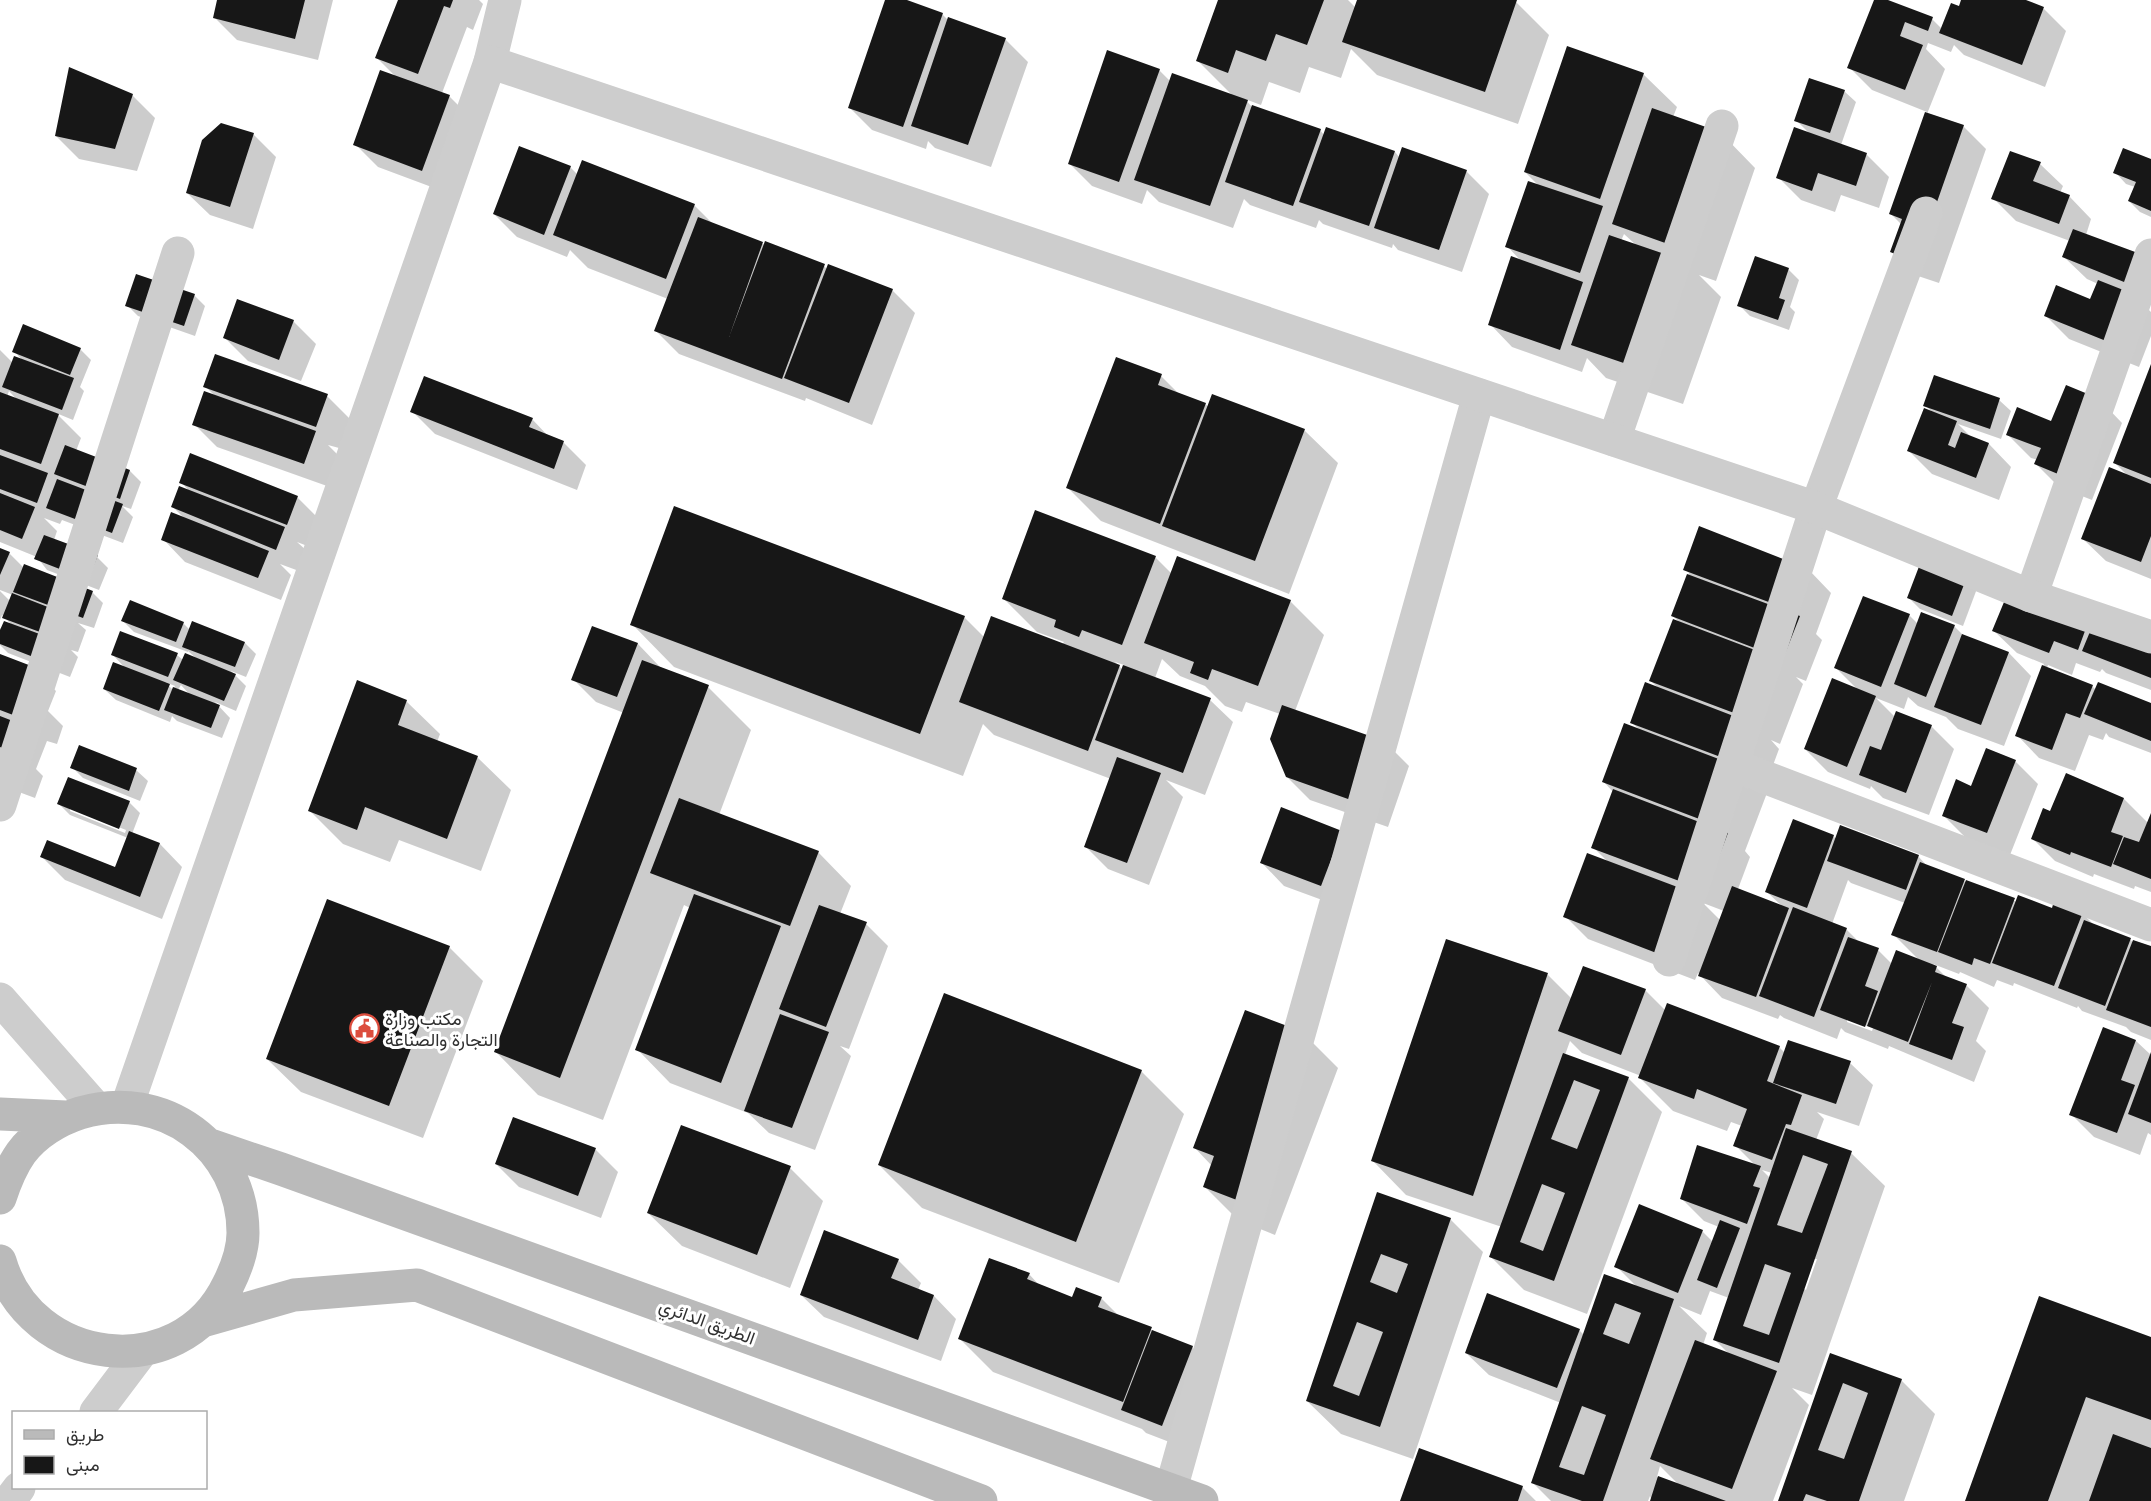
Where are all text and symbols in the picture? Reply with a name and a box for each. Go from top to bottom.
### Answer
place label: مكتب وزارة التجارة والصناعة [385,1008,498,1051]
public building icon: مكتب وزارة التجارة والصناعة [348,1013,380,1045]
street label: الطريق الدائري [655,1294,758,1353]
legend [12,1411,207,1489]
text: طريق [66,1424,104,1446]
text: مبنى [66,1454,100,1476]

